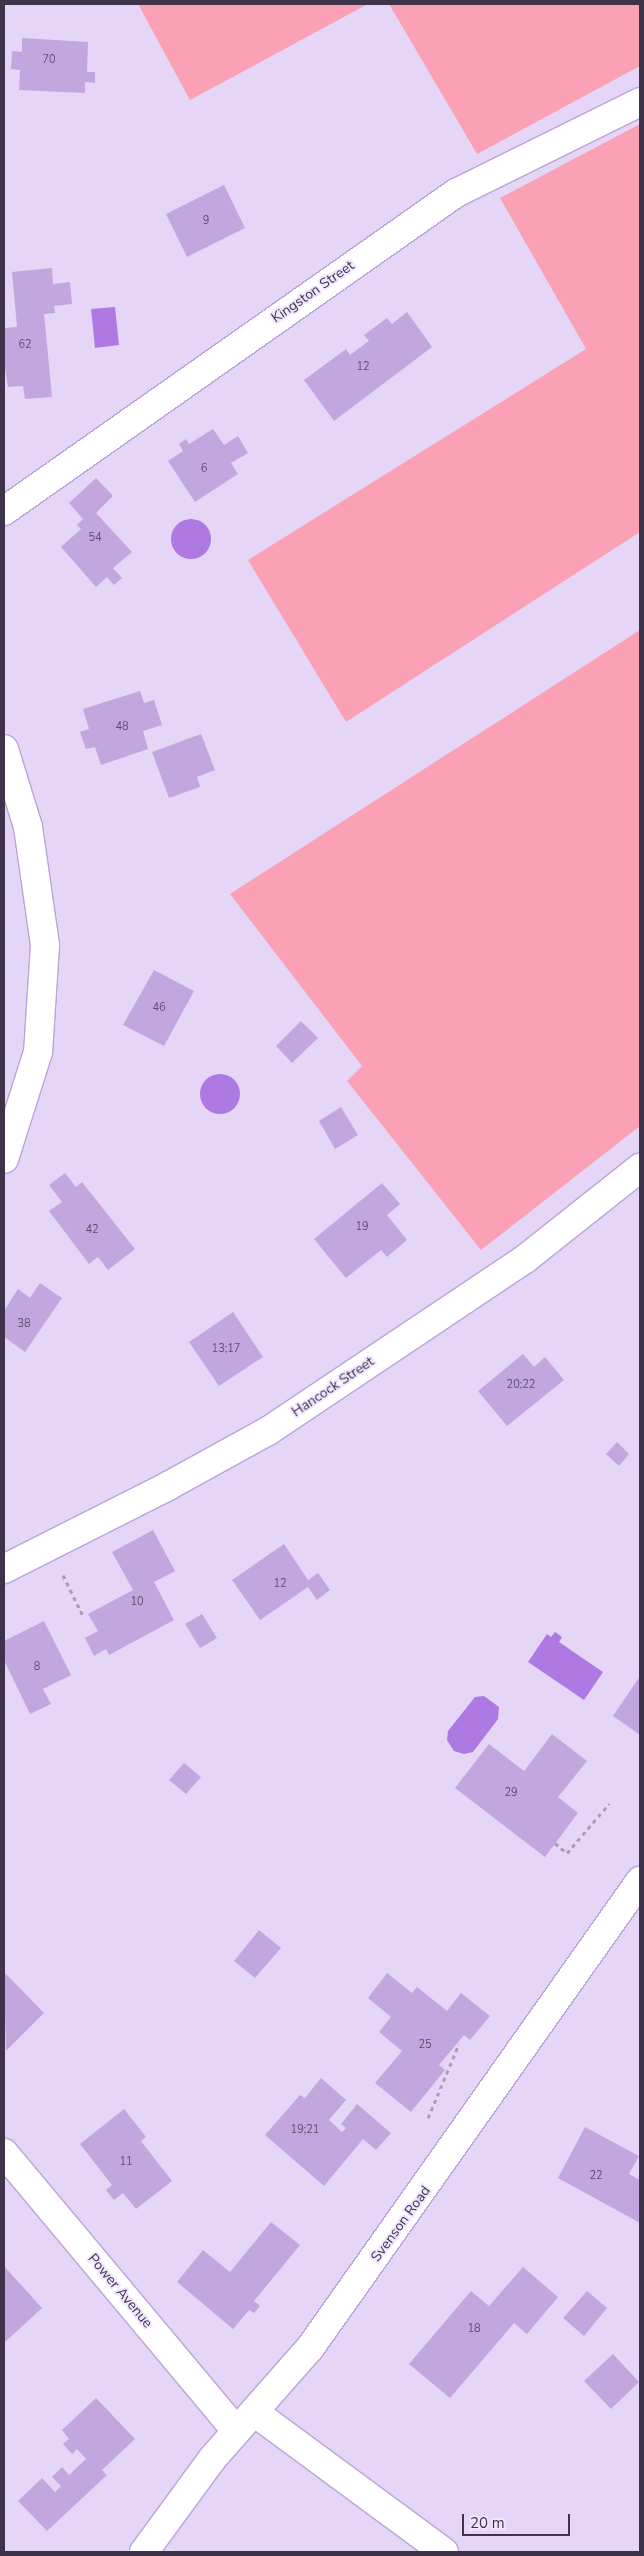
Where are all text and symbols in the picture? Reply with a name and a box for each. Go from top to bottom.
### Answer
house number: 70 [42,53,56,67]
house number: 9 [203,214,209,228]
street label: Kingston Street [268,257,358,327]
house number: 62 [18,338,32,352]
house number: 12 [356,360,370,374]
house number: 6 [201,462,207,476]
house number: 54 [88,531,102,545]
house number: 48 [115,720,129,734]
house number: 46 [152,1001,166,1015]
house number: 19 [355,1220,369,1234]
house number: 42 [85,1223,99,1237]
house number: 38 [17,1317,31,1331]
house number: 13;17 [212,1342,240,1356]
street label: Hancock Street [289,1353,377,1421]
house number: 20;22 [507,1378,535,1392]
house number: 12 [273,1577,287,1591]
house number: 10 [130,1595,144,1609]
house number: 8 [34,1660,40,1674]
house number: 29 [504,1786,518,1800]
house number: 25 [418,2038,432,2052]
house number: 19;21 [291,2123,319,2137]
house number: 11 [119,2155,133,2169]
house number: 22 [589,2169,603,2183]
street label: Svenson Road [368,2183,434,2265]
street label: Power Avenue [84,2251,156,2331]
house number: 18 [467,2322,481,2336]
scale bar [464,2504,572,2536]
text: 20 m [470,2513,505,2533]

